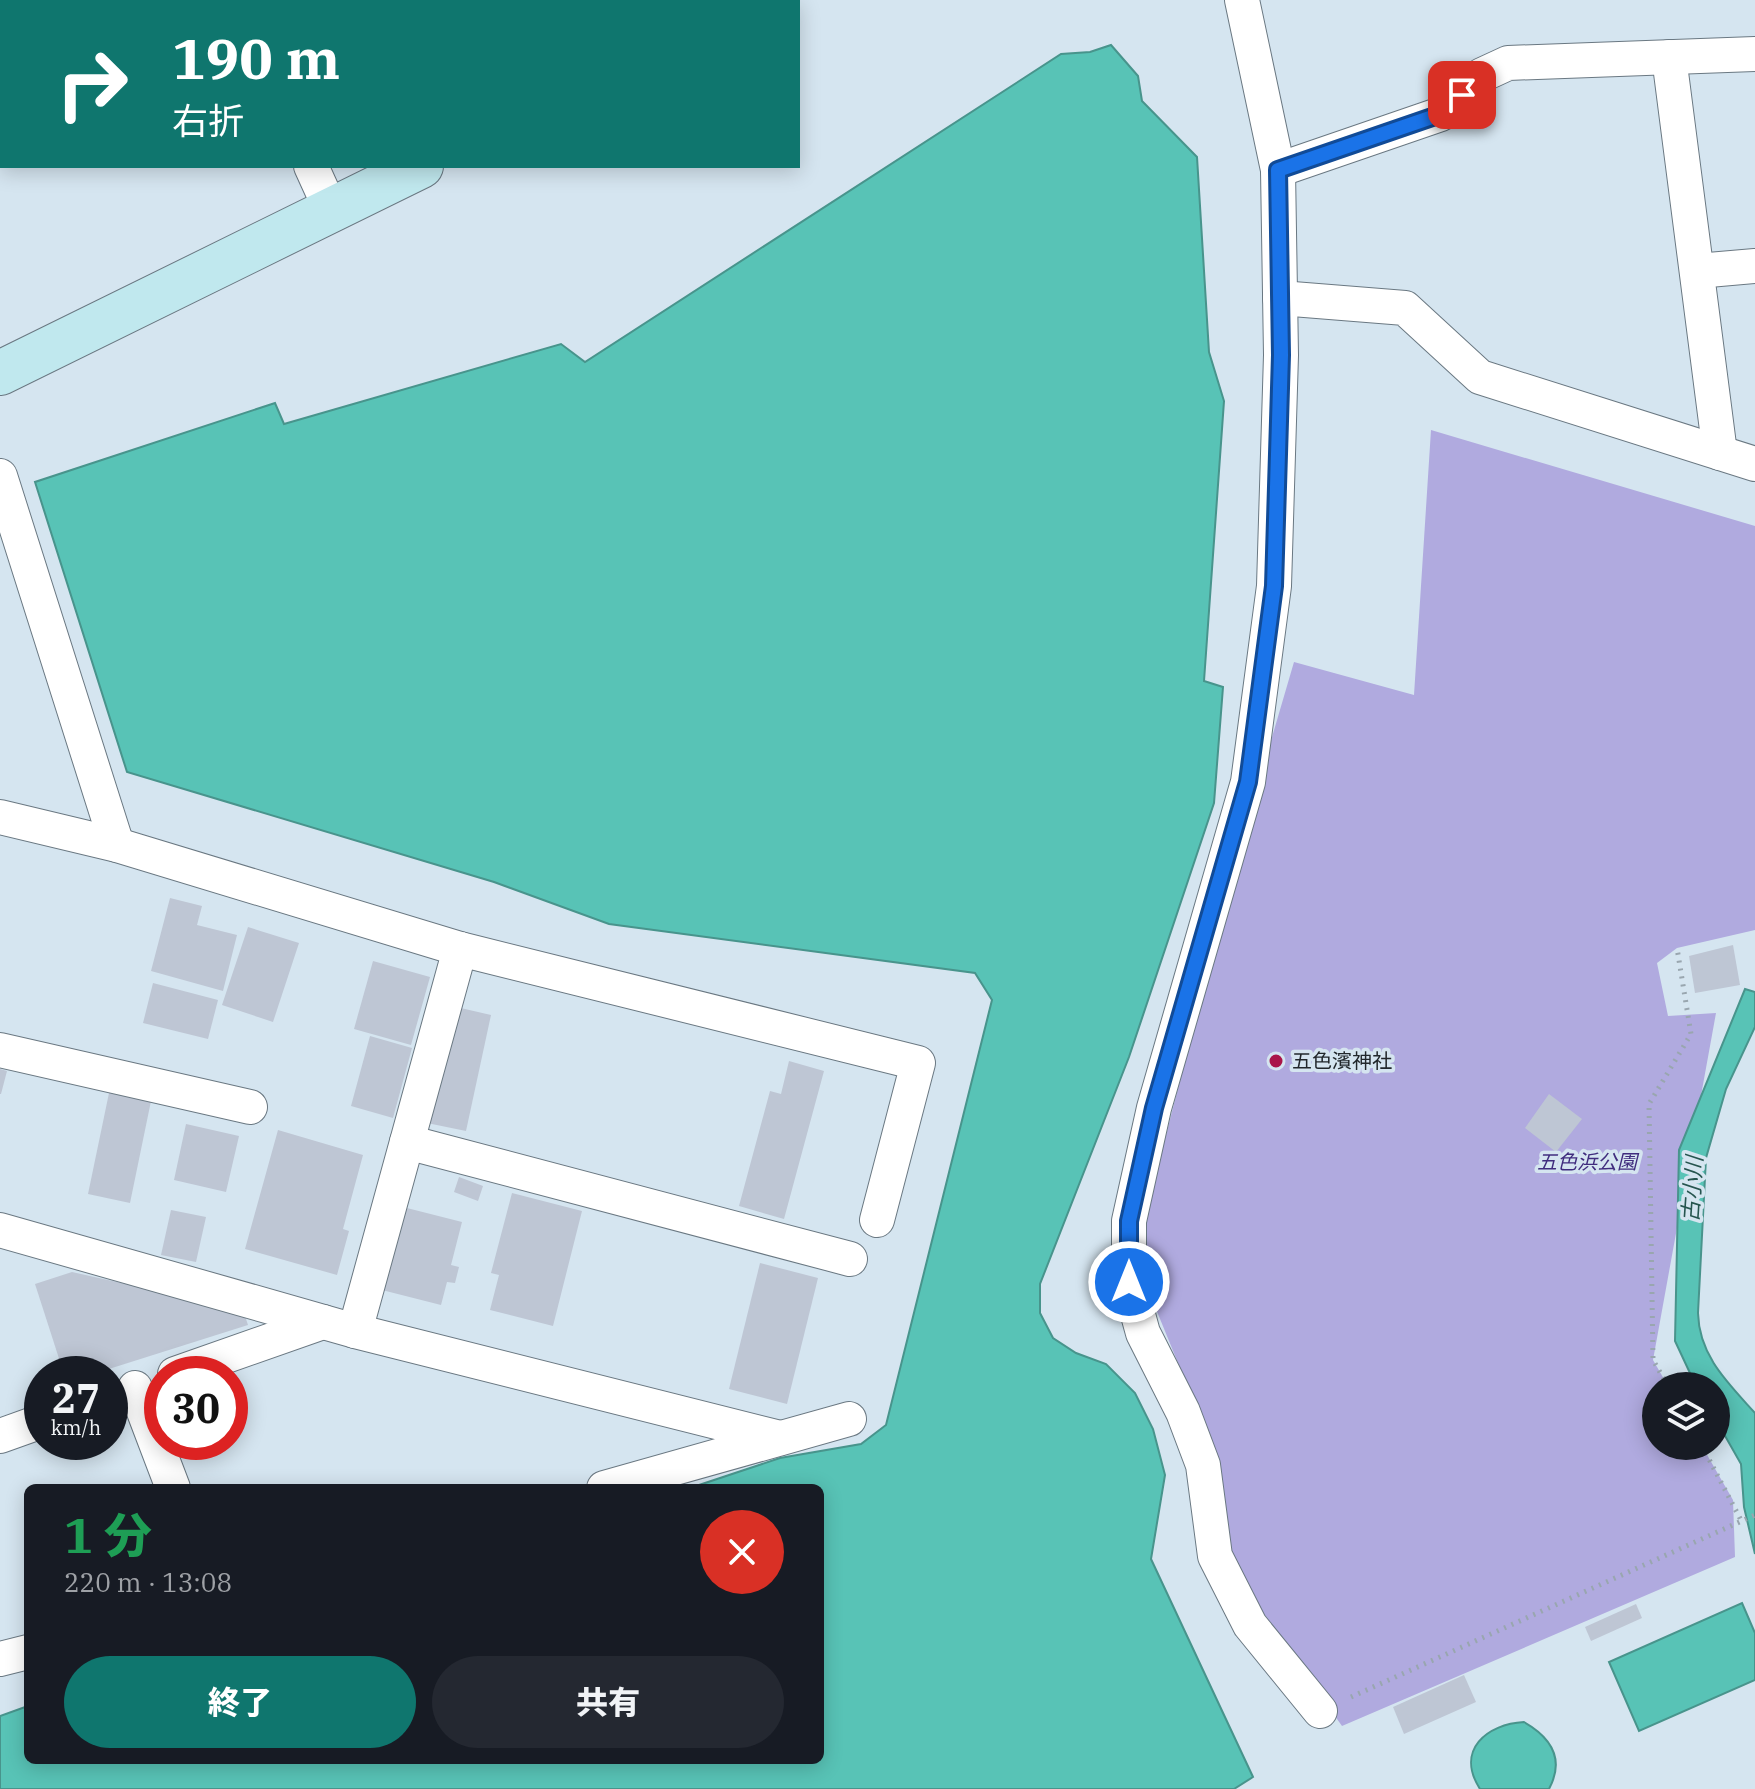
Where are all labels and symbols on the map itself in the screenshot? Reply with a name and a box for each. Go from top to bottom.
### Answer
pin [1428,61,1496,129]
place label: 五色濱神社 [1292,1047,1392,1074]
marker: 五色濱神社 [1267,1052,1285,1070]
park label: 五色浜公園 [1537,1148,1640,1175]
water label: 古小川 [1675,1153,1708,1223]
position arrow [1087,1240,1171,1324]
speed limit sign: 30 [144,1356,248,1460]

